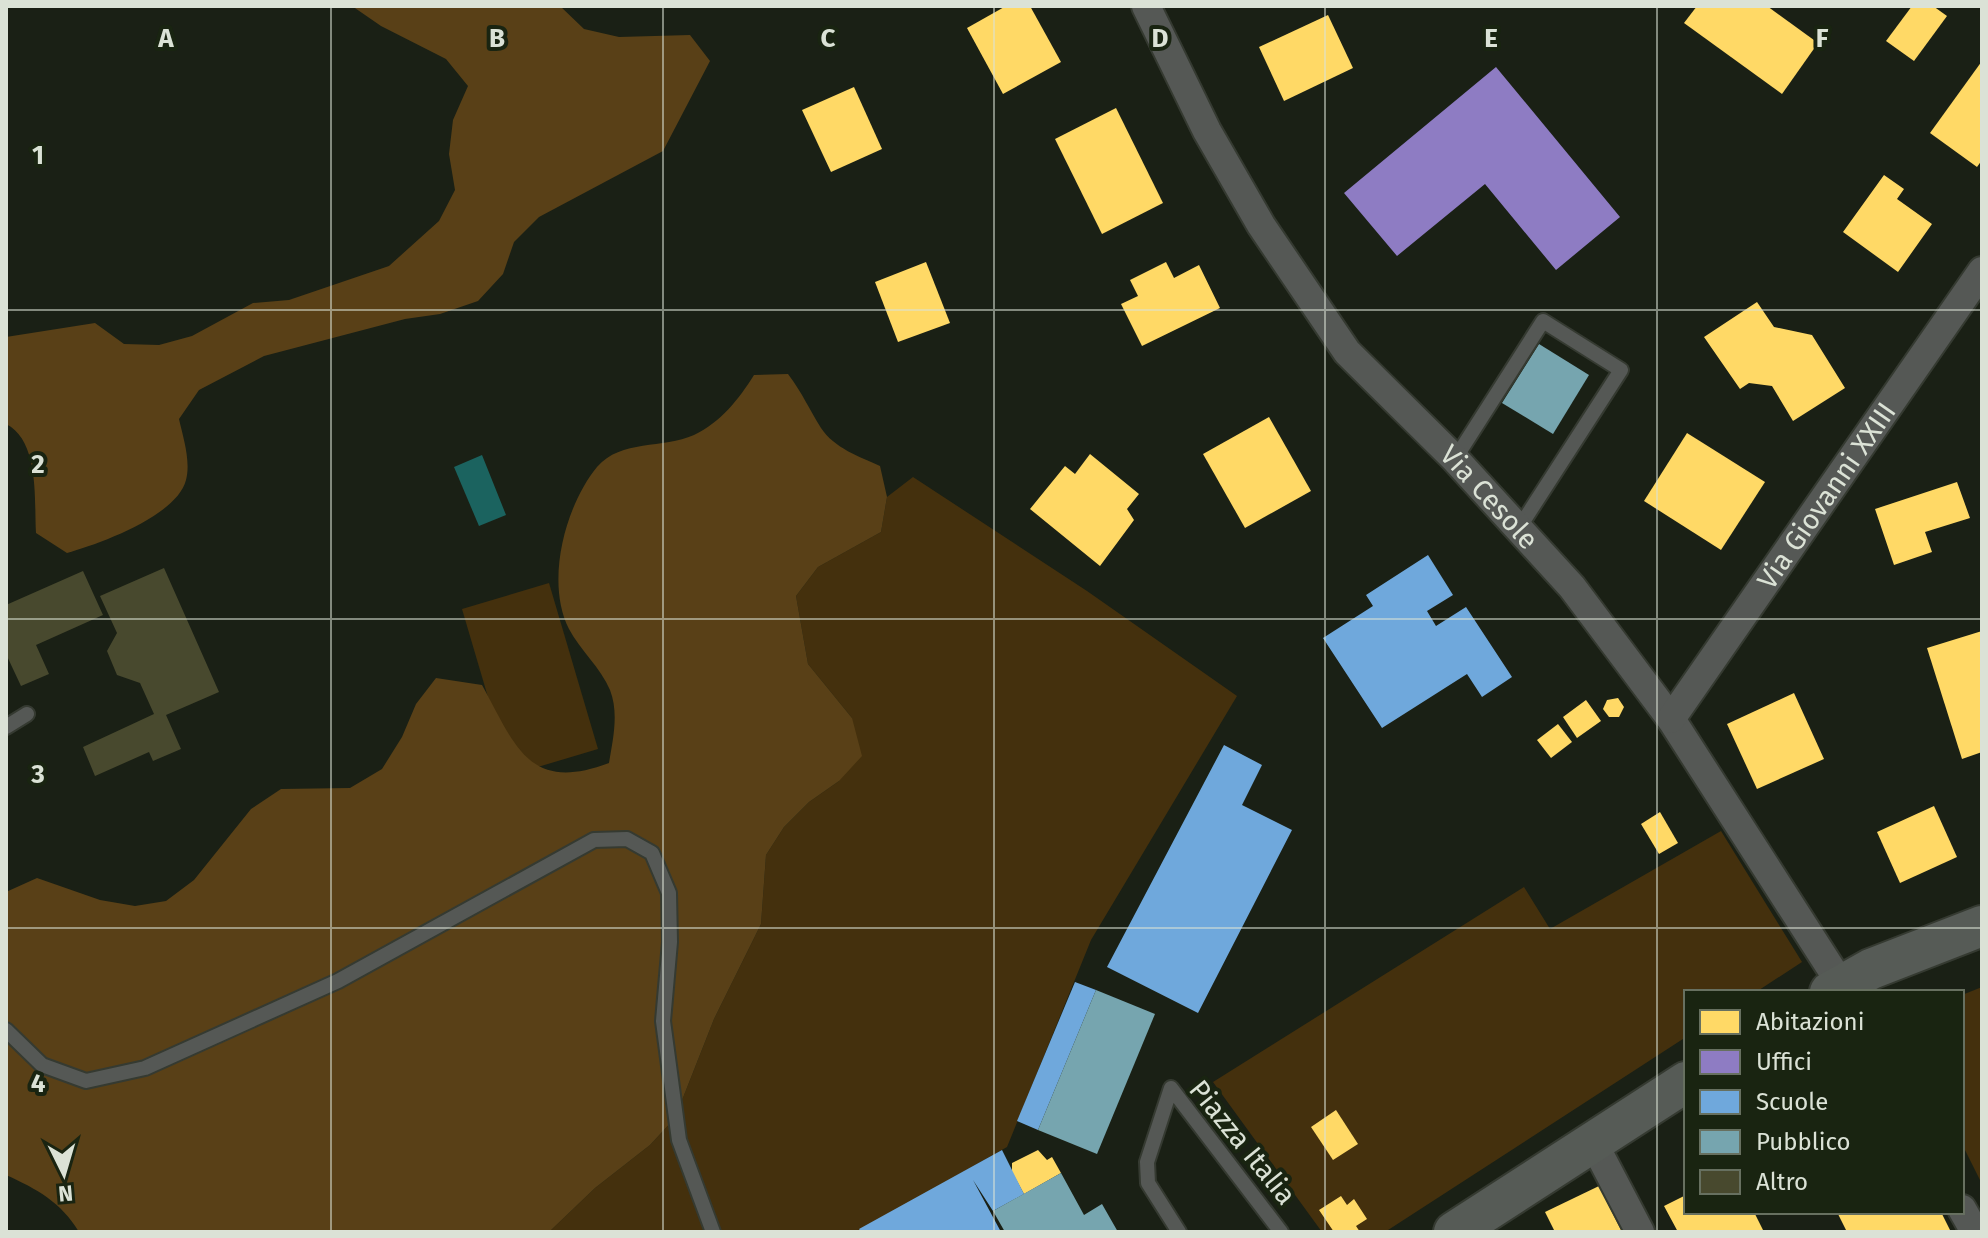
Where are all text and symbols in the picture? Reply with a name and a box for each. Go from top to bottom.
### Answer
text: A [157,23,174,54]
text: B [489,23,505,54]
text: C [821,23,836,54]
text: D [1152,23,1169,54]
text: E [1484,23,1498,54]
text: F [1816,23,1829,54]
text: 1 [32,140,44,171]
street label: Via Giovanni XXIII [1750,396,1903,596]
street label: Via Cesole [1433,438,1545,556]
text: 2 [31,449,45,480]
text: 3 [30,759,45,790]
legend [1684,990,1964,1214]
text: Abitazioni [1756,1008,1864,1036]
text: Uffici [1756,1048,1812,1076]
text: 4 [31,1068,46,1099]
street label: Piazza Italia [1182,1073,1303,1211]
text: Scuole [1756,1088,1828,1116]
text: Pubblico [1756,1128,1851,1156]
north arrow [24,1134,104,1214]
text: Altro [1756,1168,1808,1196]
text: N [57,1179,74,1208]

